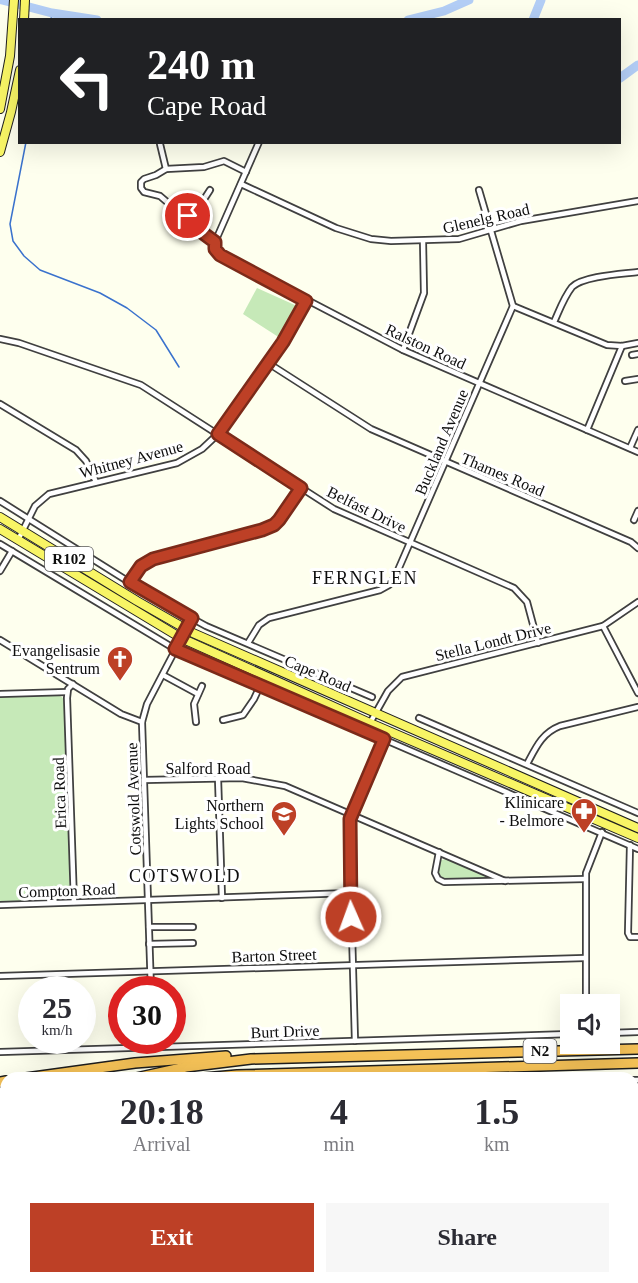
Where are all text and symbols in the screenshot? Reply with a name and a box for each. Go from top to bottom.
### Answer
icon: left [48,42,126,120]
text: 240 m [147,42,256,88]
text: Cape Road [147,91,266,121]
pin [162,190,213,241]
icon: arrive [171,199,204,232]
street label: Glenelg Road [441,200,531,238]
street label: Ralston Road [383,320,469,372]
street label: Buckland Avenue [412,387,471,498]
street label: Whitney Avenue [77,437,185,482]
street label: Thames Road [459,449,547,500]
street label: Belfast Drive [325,483,409,536]
road number: R102 [45,547,93,571]
district label: FERNGLEN [312,568,418,588]
street label: Stella Londt Drive [433,619,553,664]
place label: Evangelisasie Sentrum [12,642,101,677]
church icon: Evangelisasie Sentrum [105,644,135,682]
street label: Cape Road [282,652,354,696]
street label: Cotswold Avenue [123,742,144,856]
street label: Erica Road [50,757,69,829]
street label: Salford Road [166,760,250,777]
place label: Klinicare - Belmore [500,794,564,829]
pharmacy icon: Klinicare - Belmore [569,796,599,834]
place label: Northern Lights School [175,797,265,833]
school or university icon: Northern Lights School [269,799,299,837]
district label: COTSWOLD [129,866,241,886]
street label: Compton Road [18,880,116,902]
position arrow [319,885,383,949]
street label: Barton Street [231,946,317,965]
speed limit sign: 30 [108,976,186,1054]
text: 25 [42,991,72,1024]
map controls [560,994,620,1054]
button: sound [560,994,620,1054]
text: km/h [42,1022,72,1038]
street label: Burt Drive [250,1022,320,1041]
road number: N2 [524,1039,556,1063]
text: 20:18 [120,1092,204,1132]
text: 4 [330,1092,348,1132]
text: 1.5 [474,1092,519,1132]
text: Arrival [133,1133,191,1155]
text: min [323,1133,355,1155]
text: km [484,1133,510,1155]
button: Exit [30,1203,314,1272]
button: Share [326,1203,609,1272]

